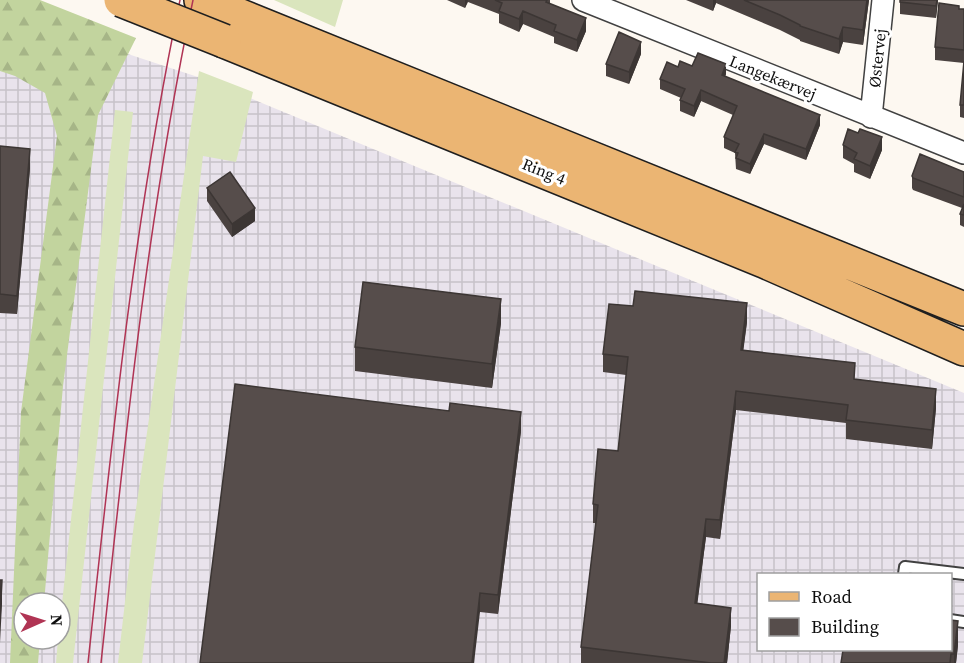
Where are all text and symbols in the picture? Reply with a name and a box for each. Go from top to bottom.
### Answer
street label: Østervej [863,28,891,88]
street label: Langekærvej [726,50,820,104]
street label: Ring 4 [519,152,569,190]
legend [757,573,952,651]
text: Road [811,584,852,609]
north arrow [12,591,72,651]
text: N [46,614,68,627]
text: Building [811,614,879,639]

